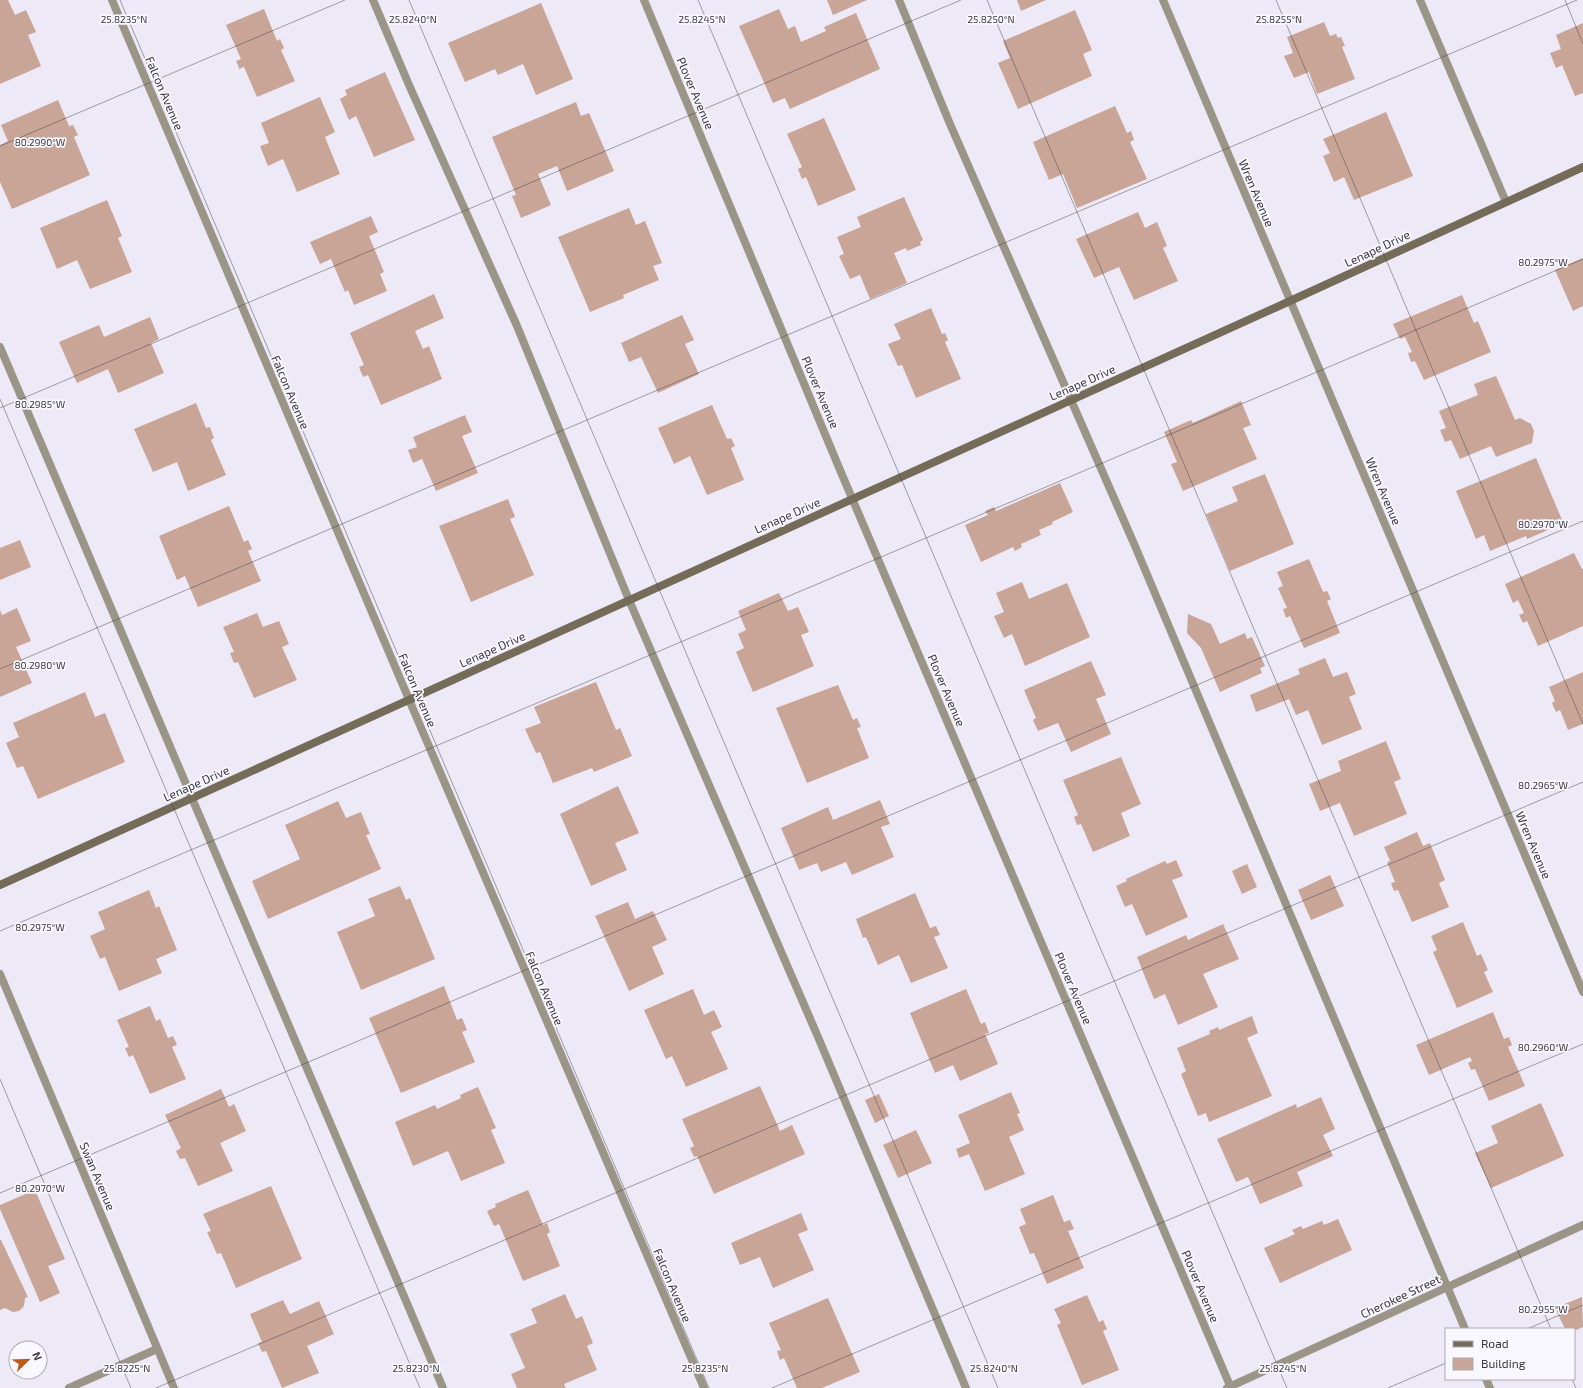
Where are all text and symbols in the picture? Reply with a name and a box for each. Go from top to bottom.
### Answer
text: 25.8235°N [101,13,147,25]
text: 25.8240°N [389,13,437,25]
text: 25.8245°N [678,13,726,25]
text: 25.8250°N [967,13,1015,25]
text: 25.8255°N [1256,13,1302,25]
street label: Falcon Avenue [143,54,187,132]
street label: Plover Avenue [674,55,718,131]
text: 80.2990°W [15,136,66,148]
street label: Wren Avenue [1237,157,1277,229]
street label: Lenape Drive [1342,227,1412,269]
text: 80.2975°W [1518,256,1568,268]
street label: Falcon Avenue [269,353,313,431]
street label: Plover Avenue [799,354,843,430]
street label: Lenape Drive [1047,361,1117,403]
text: 80.2985°W [15,398,66,410]
street label: Wren Avenue [1364,455,1404,527]
street label: Lenape Drive [752,494,822,536]
text: 80.2970°W [1518,518,1569,530]
street label: Lenape Drive [457,628,527,670]
street label: Falcon Avenue [396,651,440,729]
street label: Plover Avenue [925,652,969,728]
text: 80.2980°W [15,659,66,671]
street label: Lenape Drive [161,762,231,804]
text: 80.2965°W [1518,779,1568,791]
street label: Wren Avenue [1514,809,1554,881]
text: 80.2975°W [15,921,65,933]
street label: Falcon Avenue [523,949,567,1027]
street label: Plover Avenue [1052,950,1096,1026]
text: 80.2960°W [1518,1041,1569,1053]
street label: Swan Avenue [77,1140,119,1212]
text: 80.2970°W [15,1182,66,1194]
street label: Falcon Avenue [651,1246,695,1324]
street label: Plover Avenue [1179,1248,1223,1324]
street label: Cherokee Street [1358,1271,1443,1321]
text: 80.2955°W [1518,1303,1568,1315]
legend [1445,1328,1575,1380]
text: Road [1481,1336,1509,1350]
north arrow [8,1340,48,1380]
text: N [30,1350,45,1362]
text: Building [1481,1356,1526,1370]
text: 25.8225°N [104,1362,150,1374]
text: 25.8230°N [392,1362,440,1374]
text: 25.8235°N [682,1362,728,1374]
text: 25.8240°N [970,1362,1018,1374]
text: 25.8245°N [1259,1362,1307,1374]

